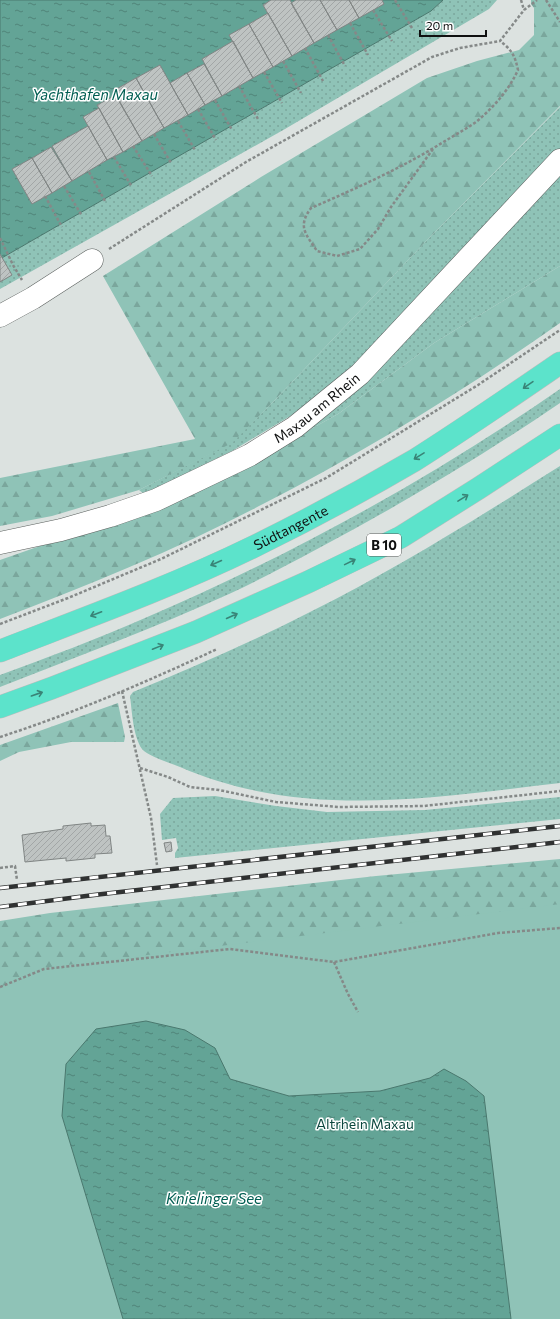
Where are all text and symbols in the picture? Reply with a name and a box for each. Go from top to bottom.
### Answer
scale bar [420,12,486,38]
text: 20 m [426,18,453,32]
water label: Yachthafen Maxau [32,85,159,103]
street label: Maxau am Rhein [270,369,363,446]
one-way arrow [523,381,534,389]
one-way arrow [414,452,425,461]
one-way arrow [457,494,468,502]
street label: Südtangente [251,501,331,553]
road number: B 10 [367,534,401,556]
one-way arrow [344,558,356,565]
one-way arrow [210,560,222,568]
one-way arrow [90,611,102,619]
one-way arrow [225,612,237,619]
one-way arrow [152,642,164,650]
one-way arrow [30,690,43,697]
park label: Altrhein Maxau [316,1115,414,1132]
water label: Knielinger See [166,1189,262,1207]

